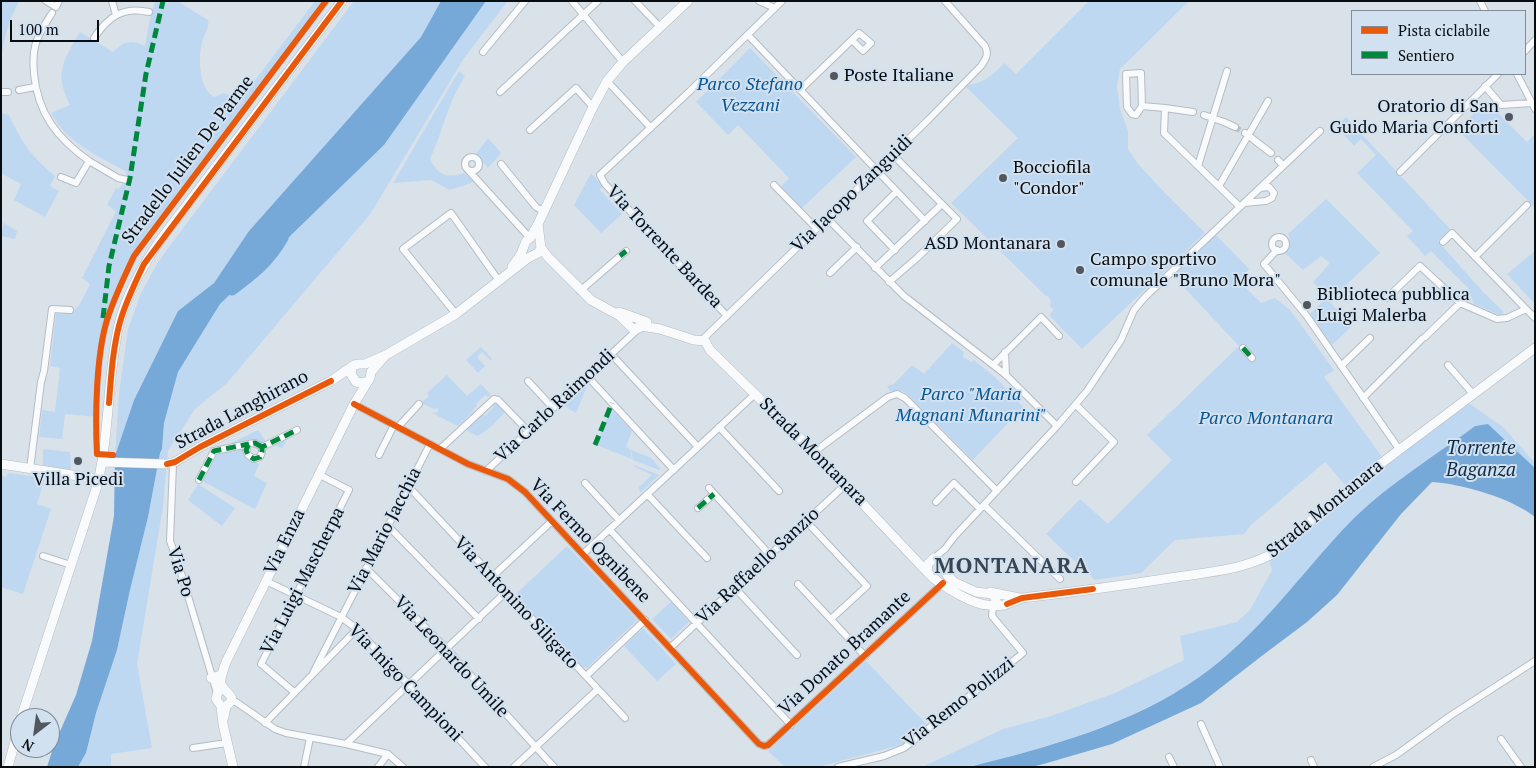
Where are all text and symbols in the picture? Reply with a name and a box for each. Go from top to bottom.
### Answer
scale bar [12,10,101,42]
legend [1351,10,1526,75]
text: 100 m [18,19,59,39]
text: Pista ciclabile [1398,20,1490,40]
text: Sentiero [1398,45,1454,65]
place label: Poste Italiane [844,65,954,87]
marker: Poste Italiane [828,70,840,82]
street label: Stradello Julien De Parme [118,71,258,249]
park label: Parco Stefano Vezzani [697,74,803,116]
place label: Oratorio di San Guido Maria Conforti [1329,96,1499,138]
marker: Oratorio di San Guido Maria Conforti [1503,111,1515,123]
street label: Via Jacopo Zanguidi [787,131,917,257]
place label: Bocciofila "Condor" [1013,157,1091,200]
marker: Bocciofila "Condor" [997,172,1009,184]
street label: Via Torrente Bardea [602,181,726,313]
place label: ASD Montanara [924,233,1051,255]
marker: ASD Montanara [1055,238,1067,250]
place label: Campo sportivo comunale "Bruno Mora" [1090,249,1281,292]
marker: Campo sportivo comunale "Bruno Mora" [1074,264,1086,276]
place label: Biblioteca pubblica Luigi Malerba [1317,284,1470,326]
marker: Biblioteca pubblica Luigi Malerba [1301,299,1313,311]
street label: Via Carlo Raimondi [491,345,619,467]
street label: Strada Langhirano [172,366,312,454]
park label: Parco "Maria Magnani Munarini" [896,384,1046,426]
street label: Strada Montanara [755,394,871,510]
park label: Parco Montanara [1199,408,1333,430]
water label: Torrente Baganza [1446,438,1516,482]
marker: Villa Picedi [72,455,84,467]
street label: Strada Montanara [1262,455,1388,563]
street label: Via Mario Jacchia [344,464,426,598]
place label: Villa Picedi [33,469,123,491]
street label: Via Fermo Ognibene [525,474,655,608]
street label: Via Raffaello Sanzio [692,503,824,629]
street label: Via Luigi Mascherpa [256,504,350,658]
street label: Via Enza [260,506,310,578]
street label: Via Antonino Siligato [449,532,583,674]
street label: Via Po [162,544,198,600]
district label: MONTANARA [933,554,1091,580]
street label: Via Donato Bramante [774,586,916,720]
street label: Via Leonardo Umile [389,592,513,722]
street label: Via Inigo Campioni [343,620,467,746]
street label: Via Remo Polizzi [899,653,1019,753]
north arrow [10,708,60,758]
text: N [18,735,37,756]

